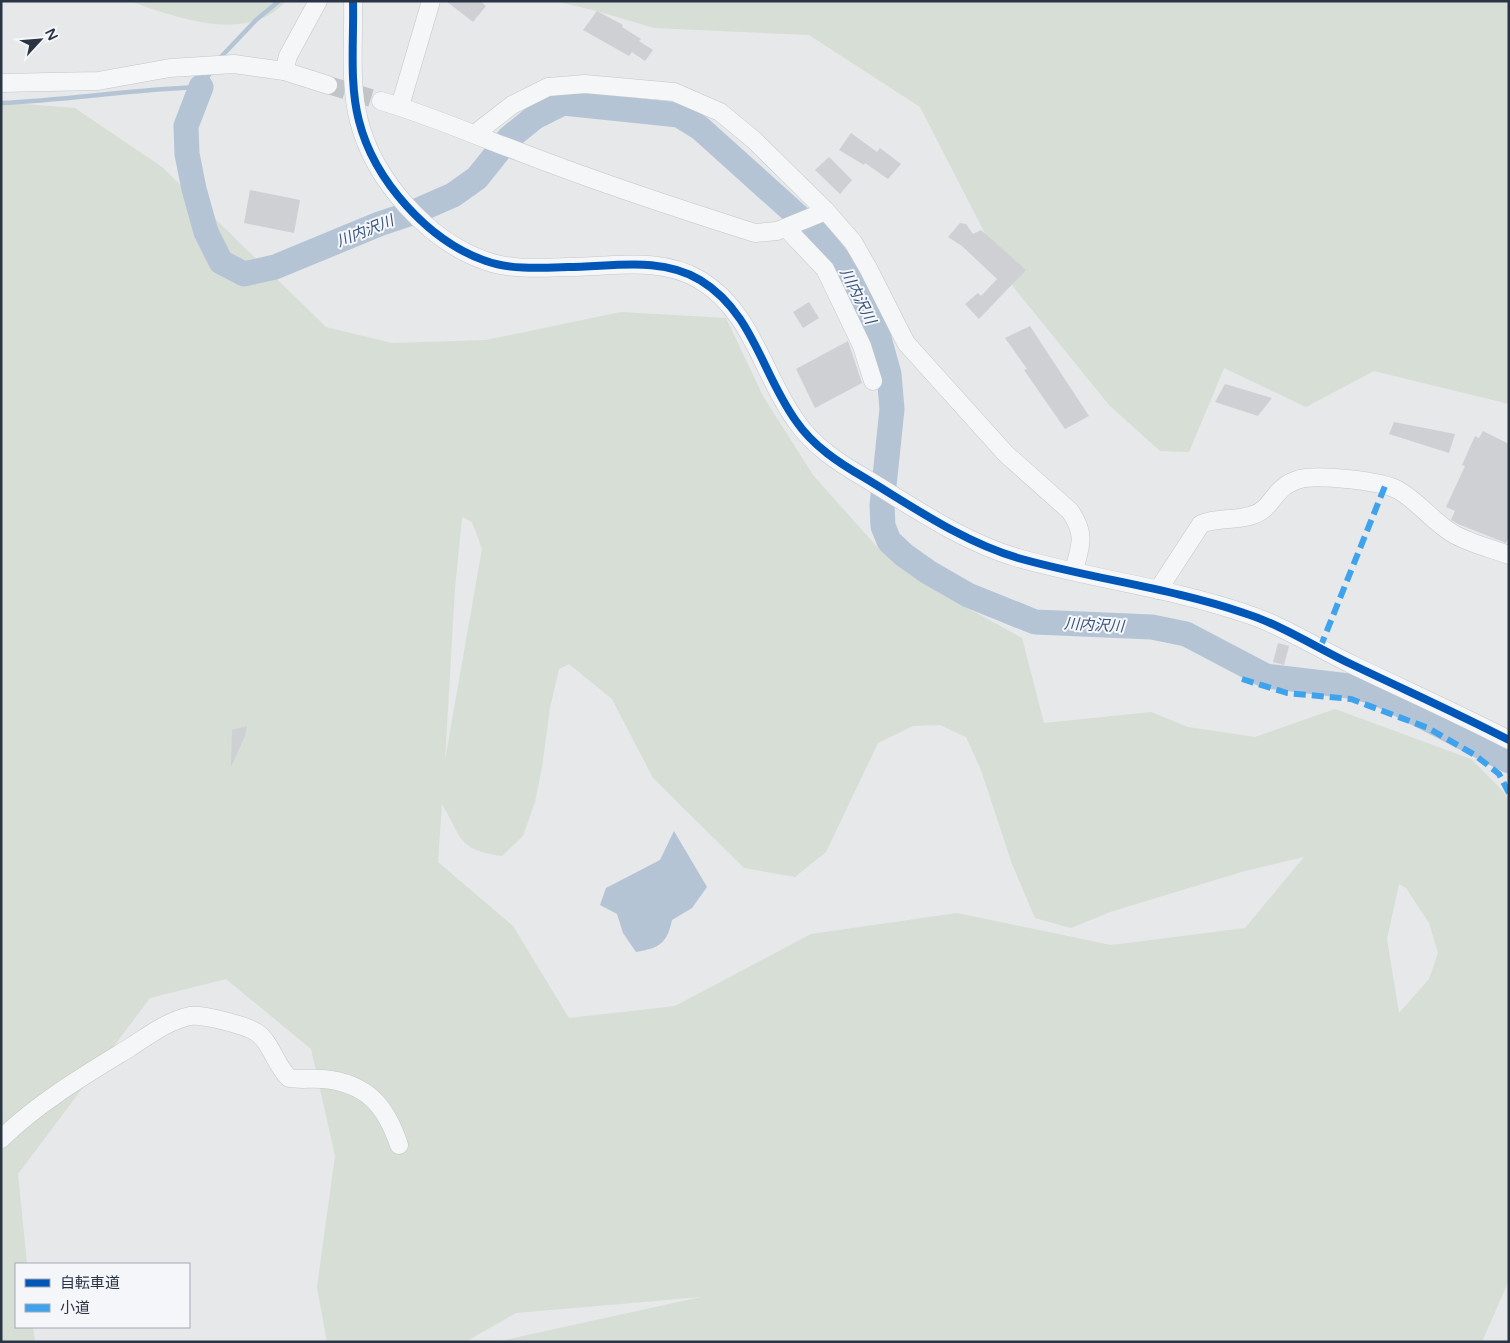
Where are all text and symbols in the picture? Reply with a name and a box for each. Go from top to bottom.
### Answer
north arrow [15,15,65,65]
text: N [41,26,61,43]
water label: 川内沢川 [334,211,398,251]
water label: 川内沢川 [836,265,881,329]
water label: 川内沢川 [1064,614,1126,636]
legend [15,1263,190,1328]
text: 自転車道 [60,1274,120,1292]
text: 小道 [60,1299,90,1317]

